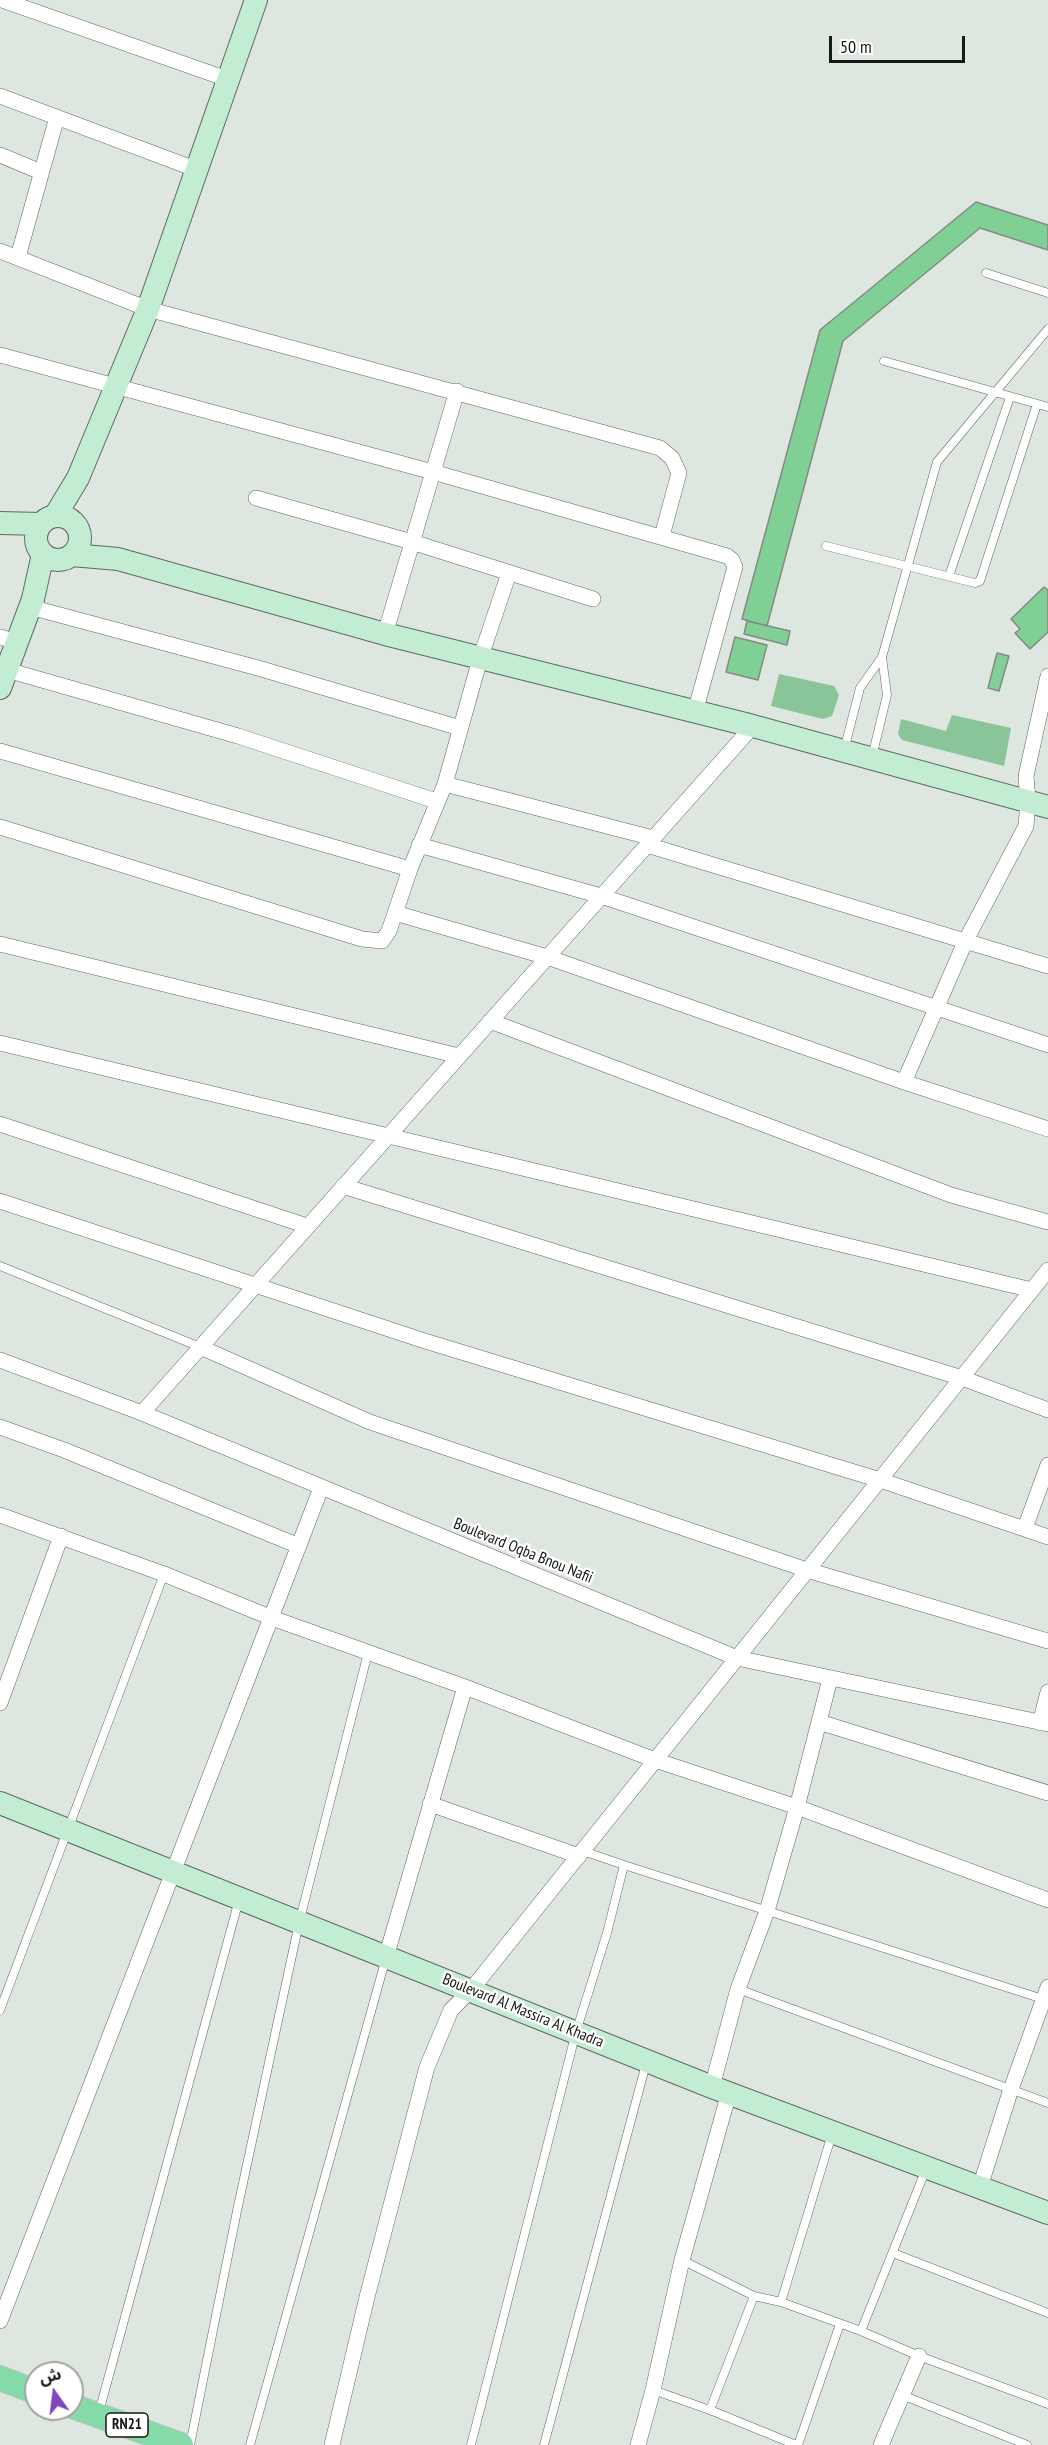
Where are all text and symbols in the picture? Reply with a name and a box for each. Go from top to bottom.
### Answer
scale bar [832,24,968,62]
text: 50 m [840,35,872,58]
street label: Boulevard Oqba Bnou Nafii [451,1514,595,1588]
street label: Boulevard Al Massira Al Khadra [440,1970,606,2052]
north arrow [24,2361,84,2421]
text: ش [37,2363,63,2388]
road number: RN21 [106,2413,148,2437]

